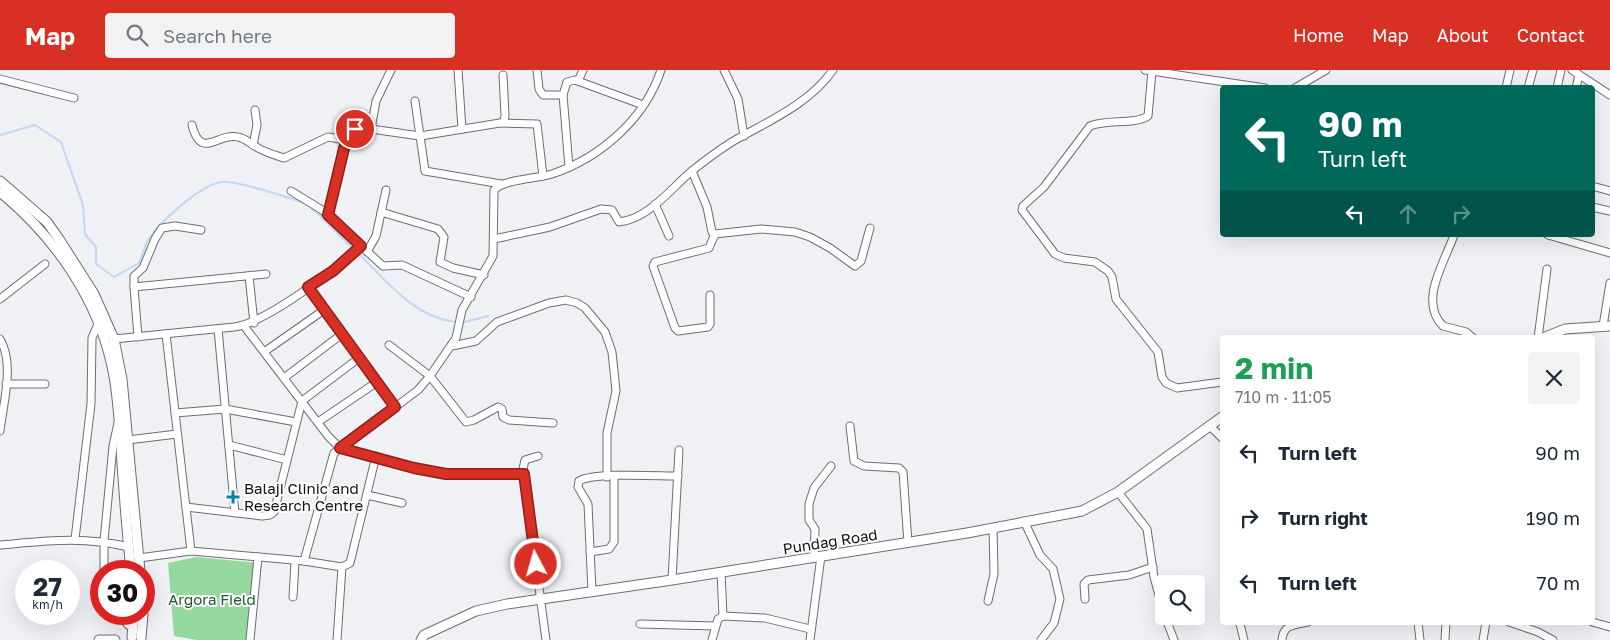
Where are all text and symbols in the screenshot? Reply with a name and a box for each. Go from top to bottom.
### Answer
search box [105,13,455,58]
text: Map [25,21,75,50]
icon: search [123,21,151,49]
text: Search here [163,24,272,47]
text: Home [1293,24,1344,46]
text: Map [1372,24,1409,46]
text: About [1437,24,1489,46]
text: Contact [1517,24,1585,46]
text: 90 m [1318,103,1402,145]
icon: left [1235,105,1300,170]
pin [334,108,376,150]
icon: arrive [341,115,369,143]
text: Turn left [1318,145,1407,172]
icon: left [1341,200,1369,228]
icon: ahead [1394,200,1422,228]
icon: right [1447,200,1475,228]
text: 2 min [1235,350,1313,386]
button: close [1528,352,1580,404]
text: 710 m · 11:05 [1235,387,1332,407]
icon: left [1235,439,1263,467]
text: Turn left [1278,441,1357,464]
text: 90 m [1535,441,1580,464]
place label: Balaji Clinic and Research Centre [244,479,363,514]
marker: Balaji Clinic and Research Centre [226,490,240,504]
icon: right [1235,504,1263,532]
text: Turn right [1278,506,1368,529]
text: 190 m [1526,506,1580,529]
street label: Pundag Road [781,525,879,557]
position arrow [509,537,561,589]
speed limit sign: 30 [90,560,155,625]
icon: left [1235,569,1263,597]
text: 27 [33,571,62,602]
text: Turn left [1278,571,1357,594]
text: 70 m [1537,571,1580,594]
map controls [1155,575,1205,625]
button: search [1155,575,1205,625]
park label: Argora Field [168,590,256,608]
text: km/h [32,597,63,612]

